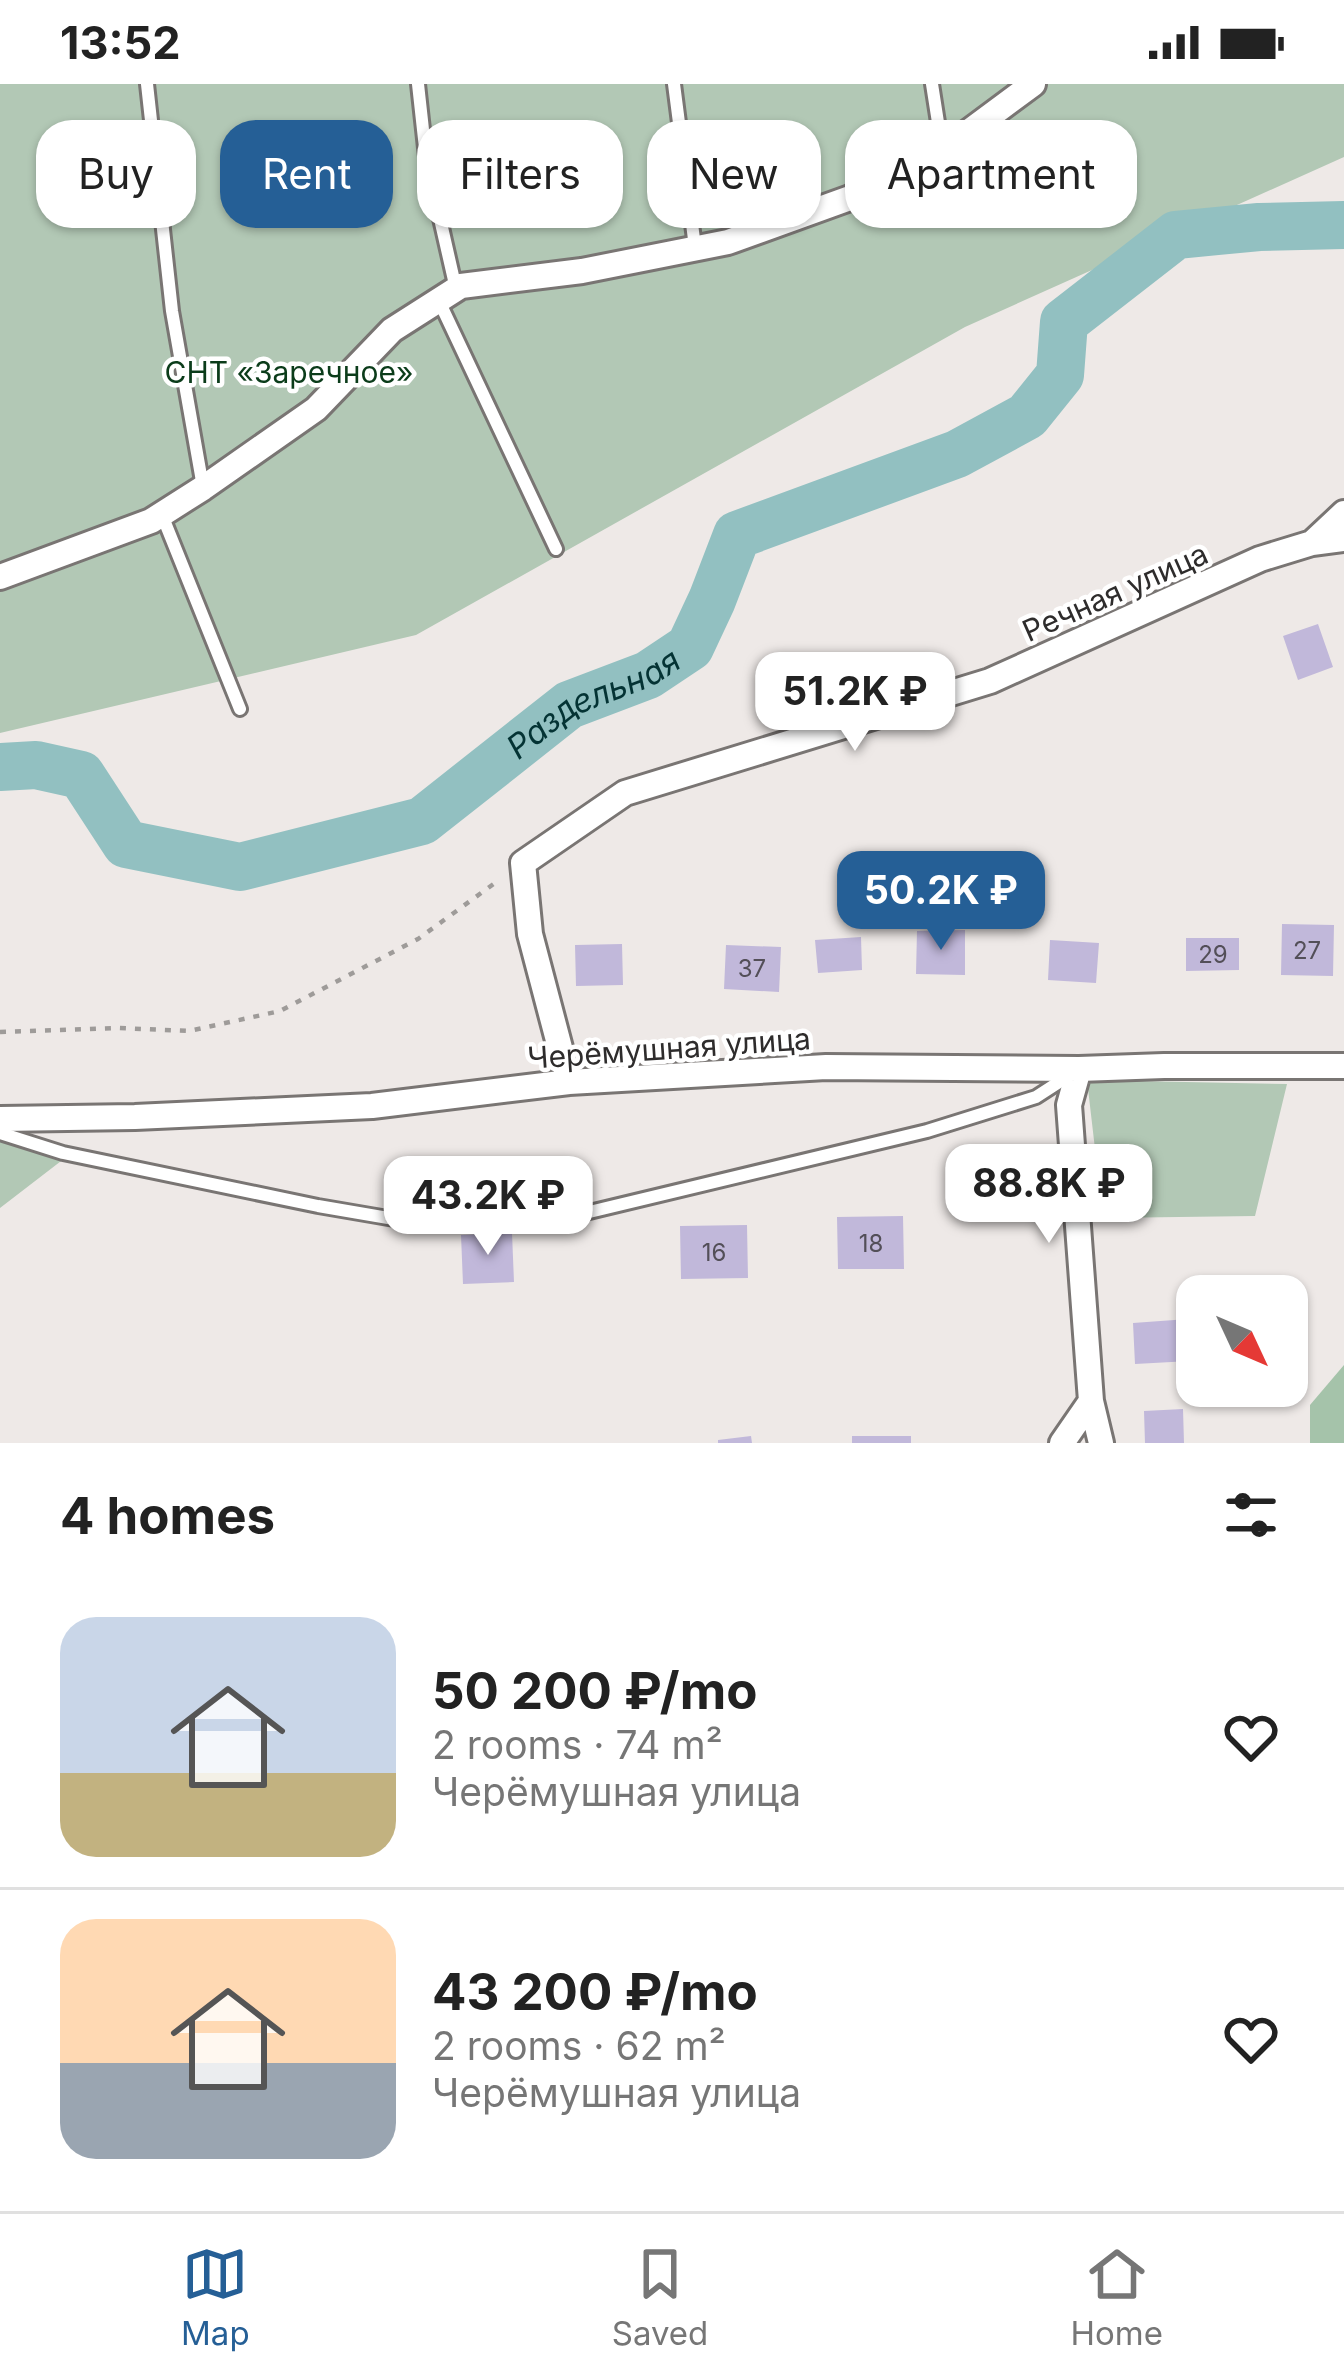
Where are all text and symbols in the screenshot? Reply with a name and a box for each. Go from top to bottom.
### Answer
text: 13:52 [60,15,181,70]
chip: Buy [36,120,196,228]
chip: Rent [220,120,393,228]
chip: Filters [417,120,623,228]
chip: New [647,120,821,228]
chip: Apartment [845,120,1137,228]
park label: СНТ «Заречное» [164,354,414,390]
street label: Речная улица [1017,535,1213,649]
water label: Раздельная [498,639,687,767]
pin: 51.2K ₽ [744,652,966,754]
text: 51.2K ₽ [782,667,928,714]
pin: 50.2K ₽ [830,851,1052,953]
text: 50.2K ₽ [864,866,1018,913]
house number: 27 [1293,936,1321,965]
house number: 29 [1198,940,1228,969]
house number: 37 [738,954,766,983]
street label: Черёмушная улица [526,1020,812,1076]
pin: 88.8K ₽ [938,1144,1160,1246]
pin: 43.2K ₽ [377,1156,599,1258]
text: 88.8K ₽ [972,1159,1126,1206]
text: 43.2K ₽ [411,1171,565,1218]
house number: 18 [859,1229,883,1258]
house number: 16 [702,1238,726,1267]
north arrow [1176,1275,1308,1407]
map controls [1176,1275,1308,1407]
icon: filters [1218,1482,1284,1548]
text: 4 homes [60,1485,275,1546]
text: 50 200 ₽/mo [432,1660,757,1721]
icon: home [156,1665,300,1809]
icon: heart [1218,1704,1284,1770]
text: 2 rooms · 74 m² [432,1721,723,1768]
text: Черёмушная улица [432,1768,801,1815]
text: 43 200 ₽/mo [432,1961,758,2022]
icon: home [156,1967,300,2111]
icon: heart [1218,2006,1284,2072]
text: 2 rooms · 62 m² [432,2022,726,2069]
text: Черёмушная улица [432,2069,801,2116]
tab: Map [181,2241,250,2353]
tab: Saved [612,2241,708,2353]
tab: Home [1070,2241,1163,2353]

